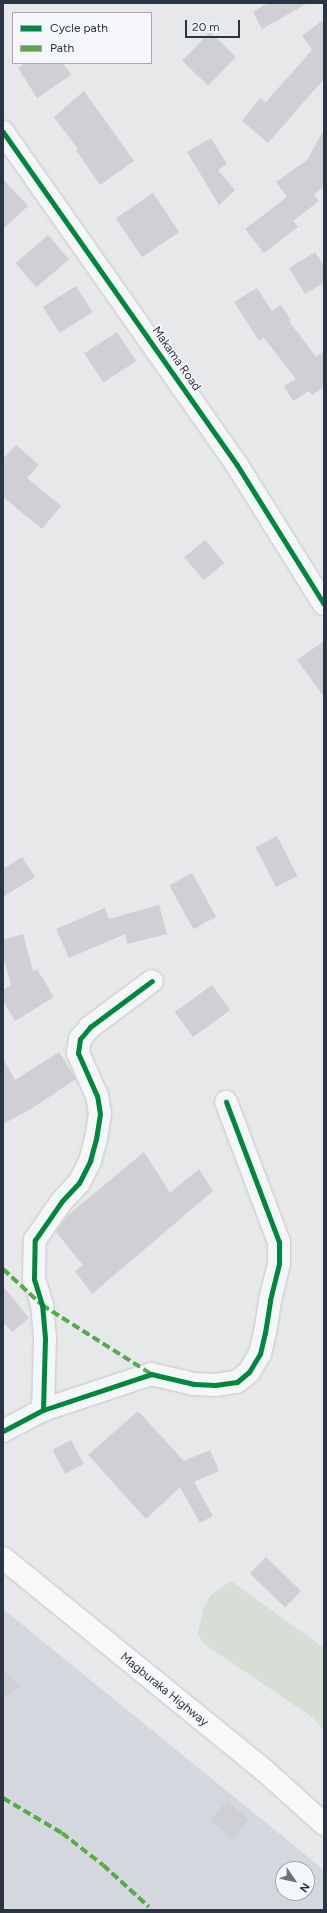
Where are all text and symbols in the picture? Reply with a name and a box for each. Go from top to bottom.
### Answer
legend [12,12,152,64]
scale bar [187,12,242,38]
text: 20 m [192,20,220,34]
text: Cycle path [50,21,108,35]
text: Path [50,41,74,55]
street label: Makama Road [149,324,203,394]
street label: Magburaka Highway [117,1650,211,1730]
north arrow [275,1861,315,1901]
text: N [297,1880,312,1895]

